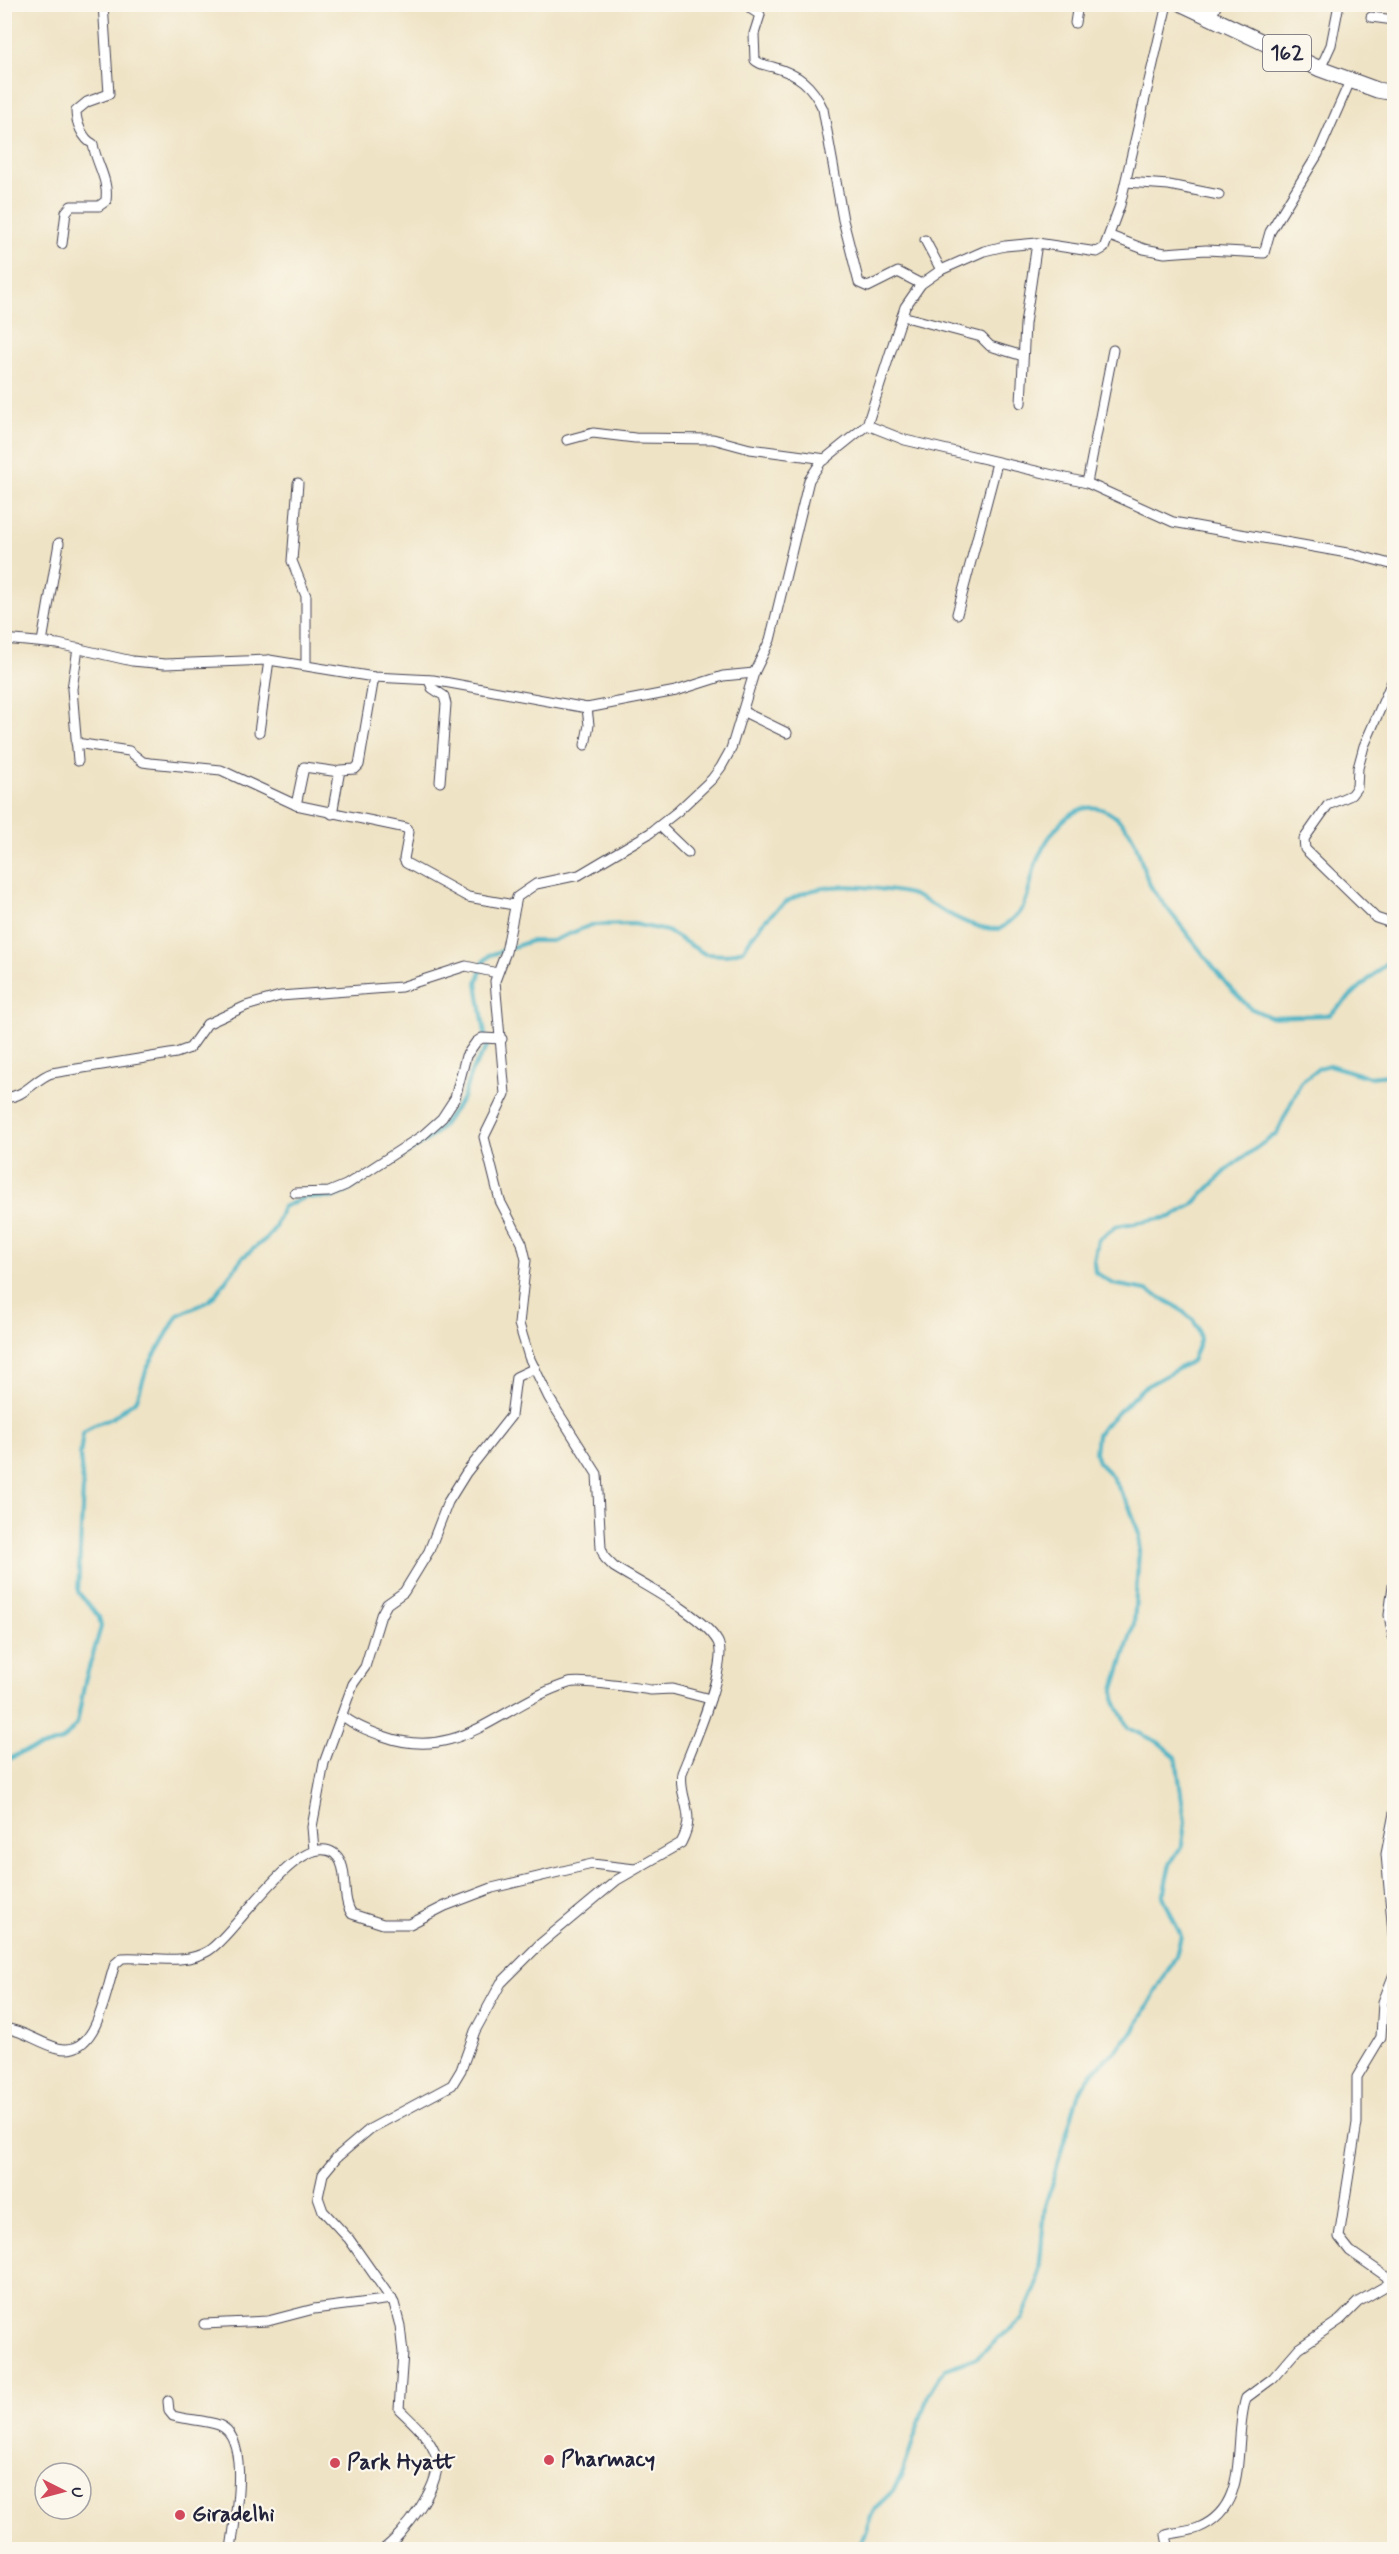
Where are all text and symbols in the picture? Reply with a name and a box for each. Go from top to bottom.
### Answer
road number: 162 [1263,35,1311,71]
place label: Pharmacy [561,2446,655,2474]
place label: Park Hyatt [347,2449,456,2477]
marker: Pharmacy [542,2453,556,2467]
marker: Park Hyatt [328,2456,342,2470]
north arrow [33,2461,93,2521]
text: U [65,2486,87,2499]
place label: Giradelhi [192,2501,274,2529]
marker: Giradelhi [173,2508,187,2522]

